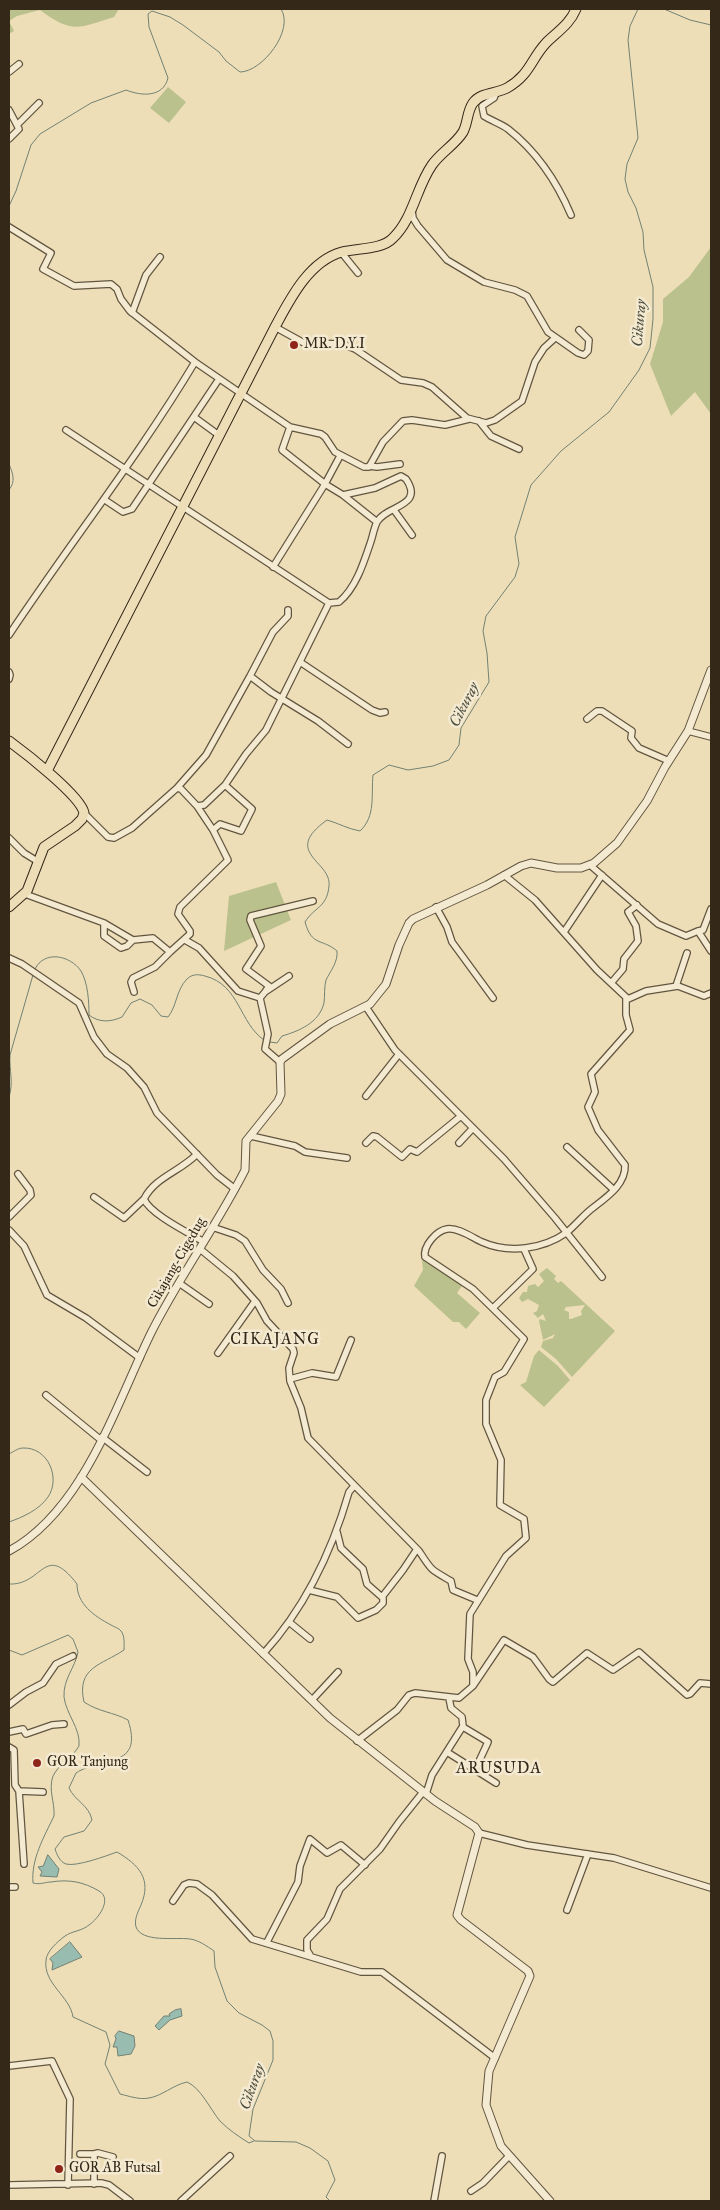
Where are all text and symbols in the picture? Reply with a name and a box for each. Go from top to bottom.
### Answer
water label: Cikuray [629,299,651,347]
place label: MR. D.Y.I [304,337,365,353]
marker: MR. D.Y.I [288,339,300,351]
water label: Cikuray [446,680,484,730]
street label: Cikajang-Cigedug [144,1215,210,1311]
district label: CIKAJANG [229,1330,321,1350]
place label: GOR Tanjung [47,1755,128,1771]
marker: GOR Tanjung [31,1757,43,1769]
district label: ARUSUDA [455,1759,543,1779]
water label: Cikuray [236,2062,270,2112]
place label: GOR AB Futsal [69,2161,161,2177]
marker: GOR AB Futsal [53,2163,65,2175]

